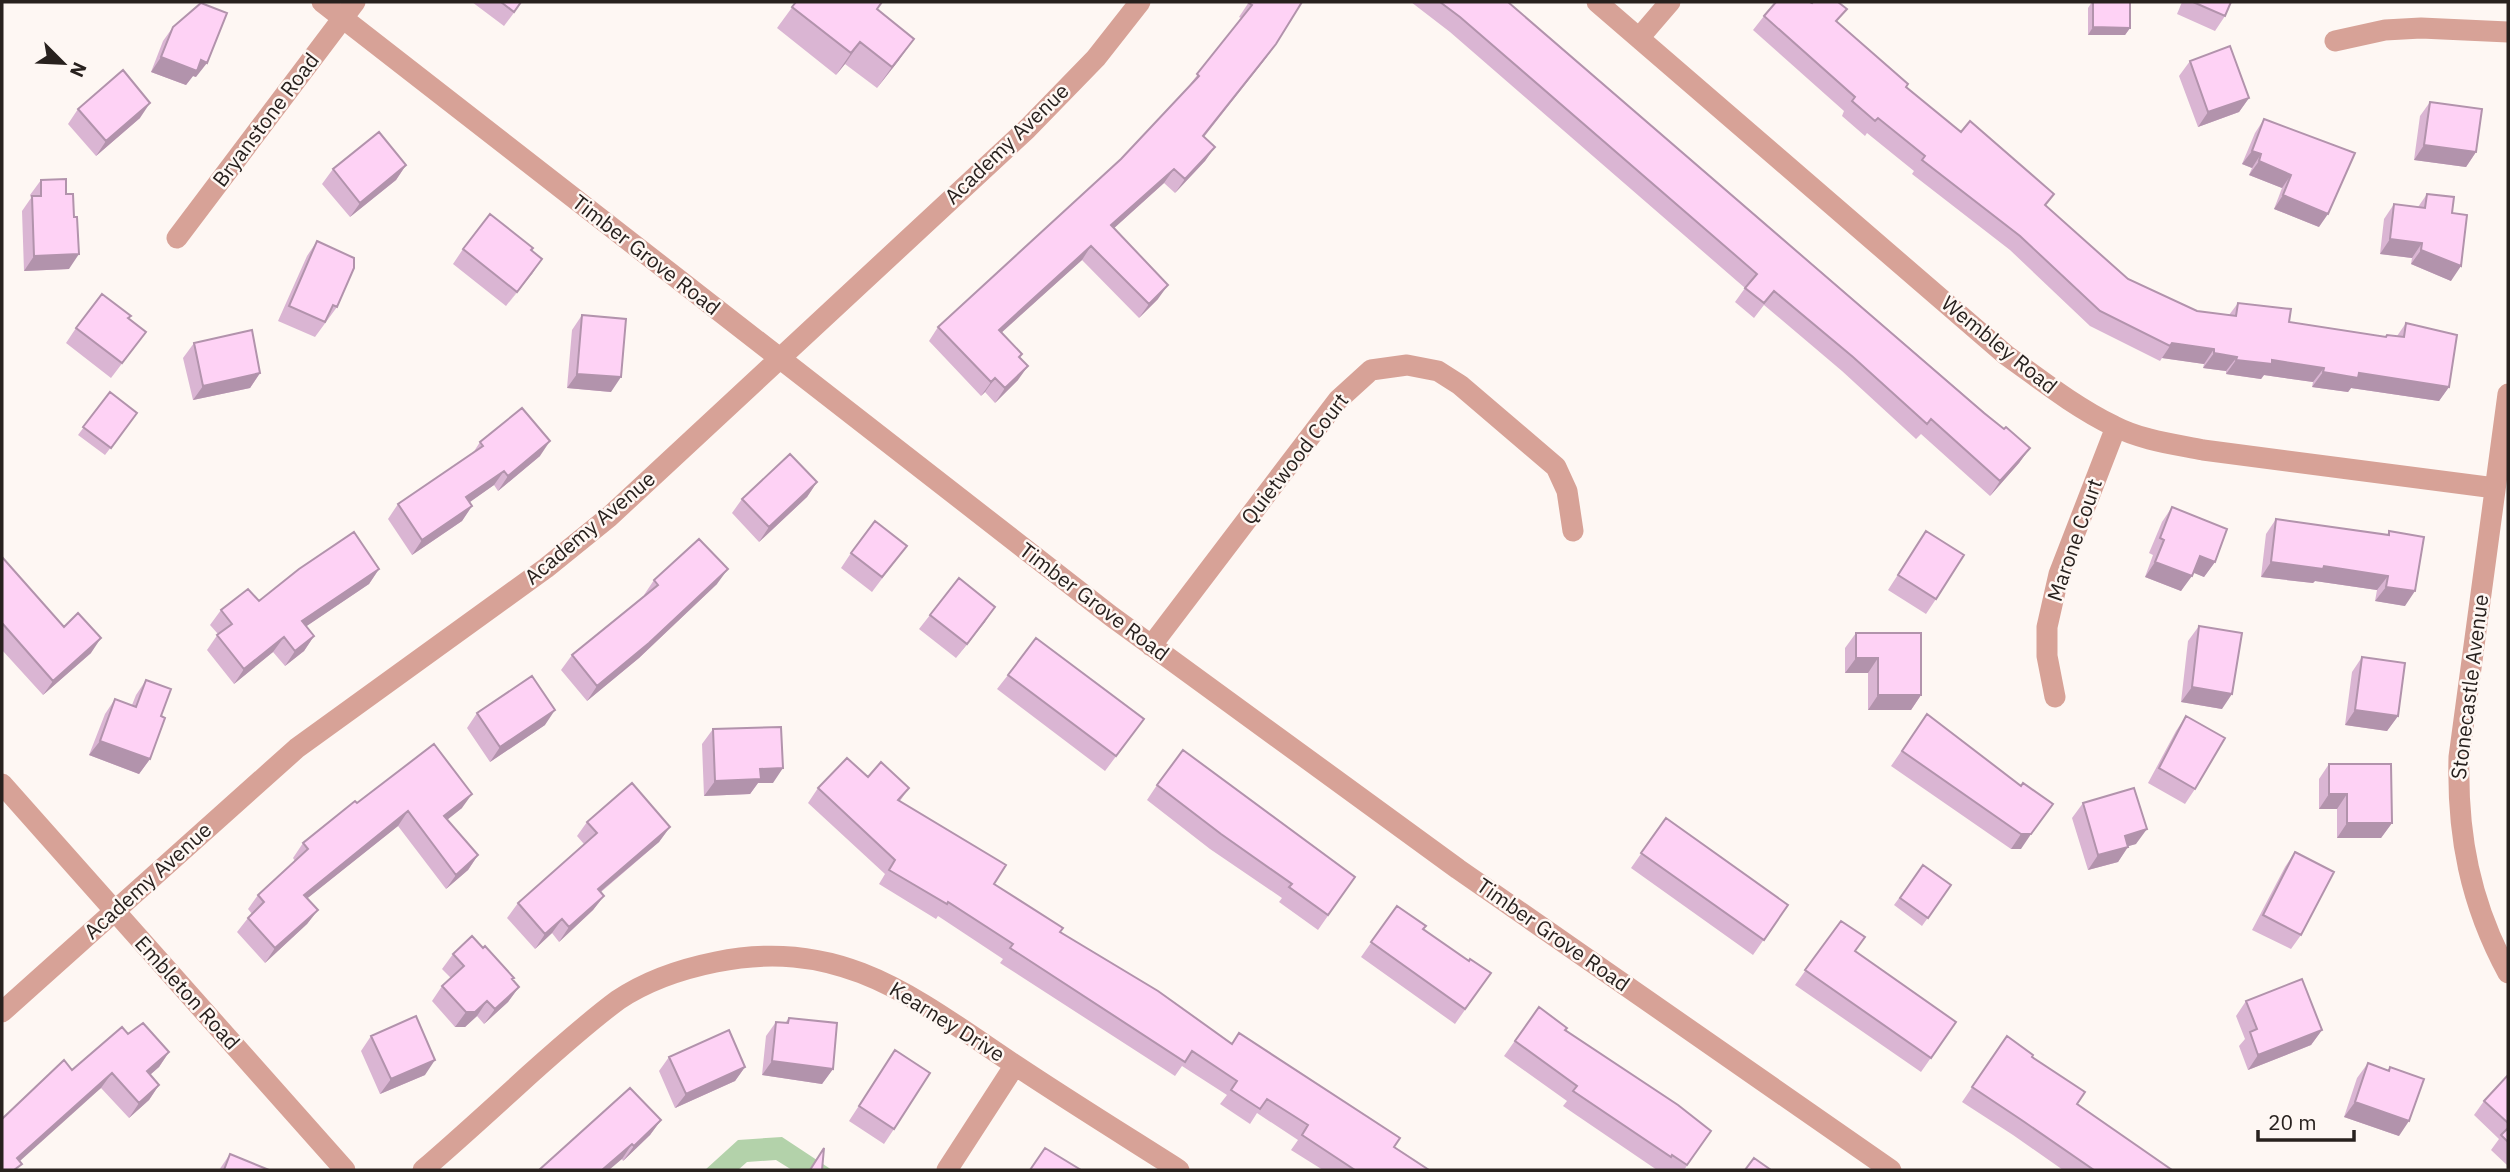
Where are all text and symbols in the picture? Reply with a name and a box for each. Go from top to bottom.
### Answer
north arrow [28,28,98,98]
street label: Bryanstone Road [206,47,325,192]
text: N [65,59,92,81]
street label: Academy Avenue [938,77,1075,210]
street label: Timber Grove Road [567,188,726,321]
street label: Wembley Road [1936,289,2063,400]
street label: Quietwood Court [1234,387,1354,530]
street label: Academy Avenue [518,464,661,590]
street label: Marone Court [2040,475,2108,605]
street label: Timber Grove Road [1014,536,1175,667]
street label: Stonecastle Avenue [2444,593,2494,781]
street label: Academy Avenue [78,815,217,945]
street label: Timber Grove Road [1472,871,1636,997]
street label: Embleton Road [129,929,246,1055]
street label: Kearney Drive [885,975,1010,1068]
scale bar [2258,1098,2354,1142]
text: 20 m [2268,1108,2317,1136]

